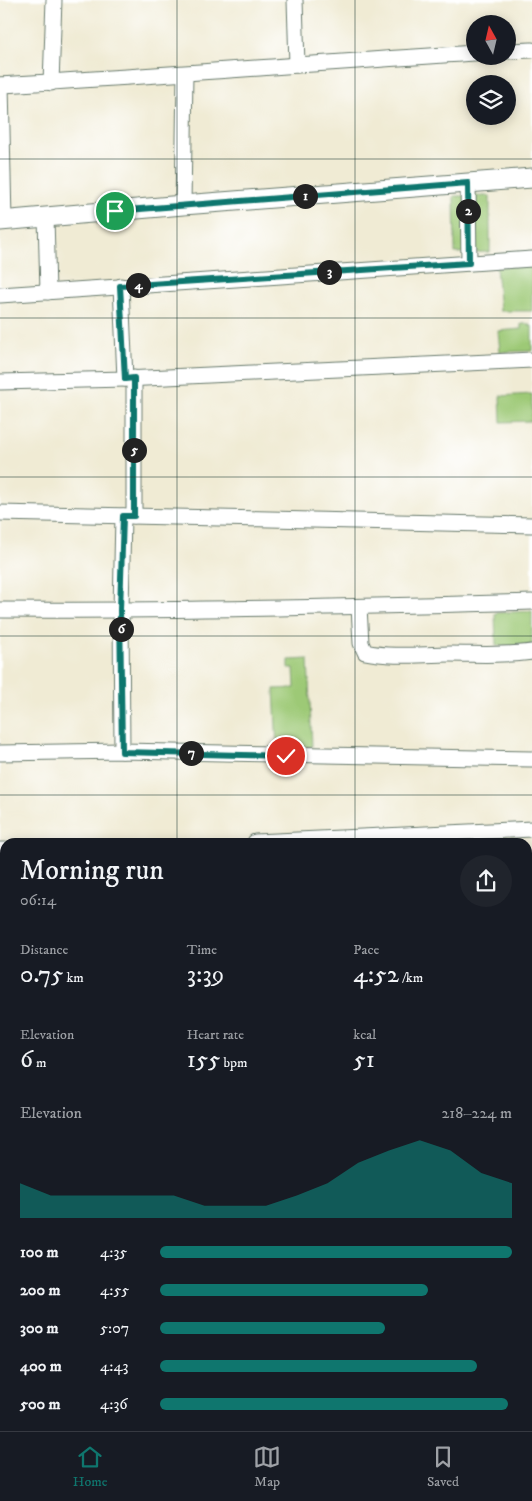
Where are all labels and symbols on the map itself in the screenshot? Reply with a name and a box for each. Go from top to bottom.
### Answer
north arrow [466,15,516,65]
pin: 1 [292,184,318,208]
pin [94,190,136,232]
pin: 2 [456,198,480,224]
pin: 3 [316,260,342,284]
pin: 4 [126,272,150,298]
pin: 5 [122,438,146,462]
pin: 6 [108,616,134,642]
pin [265,735,307,777]
pin: 7 [178,740,204,766]

